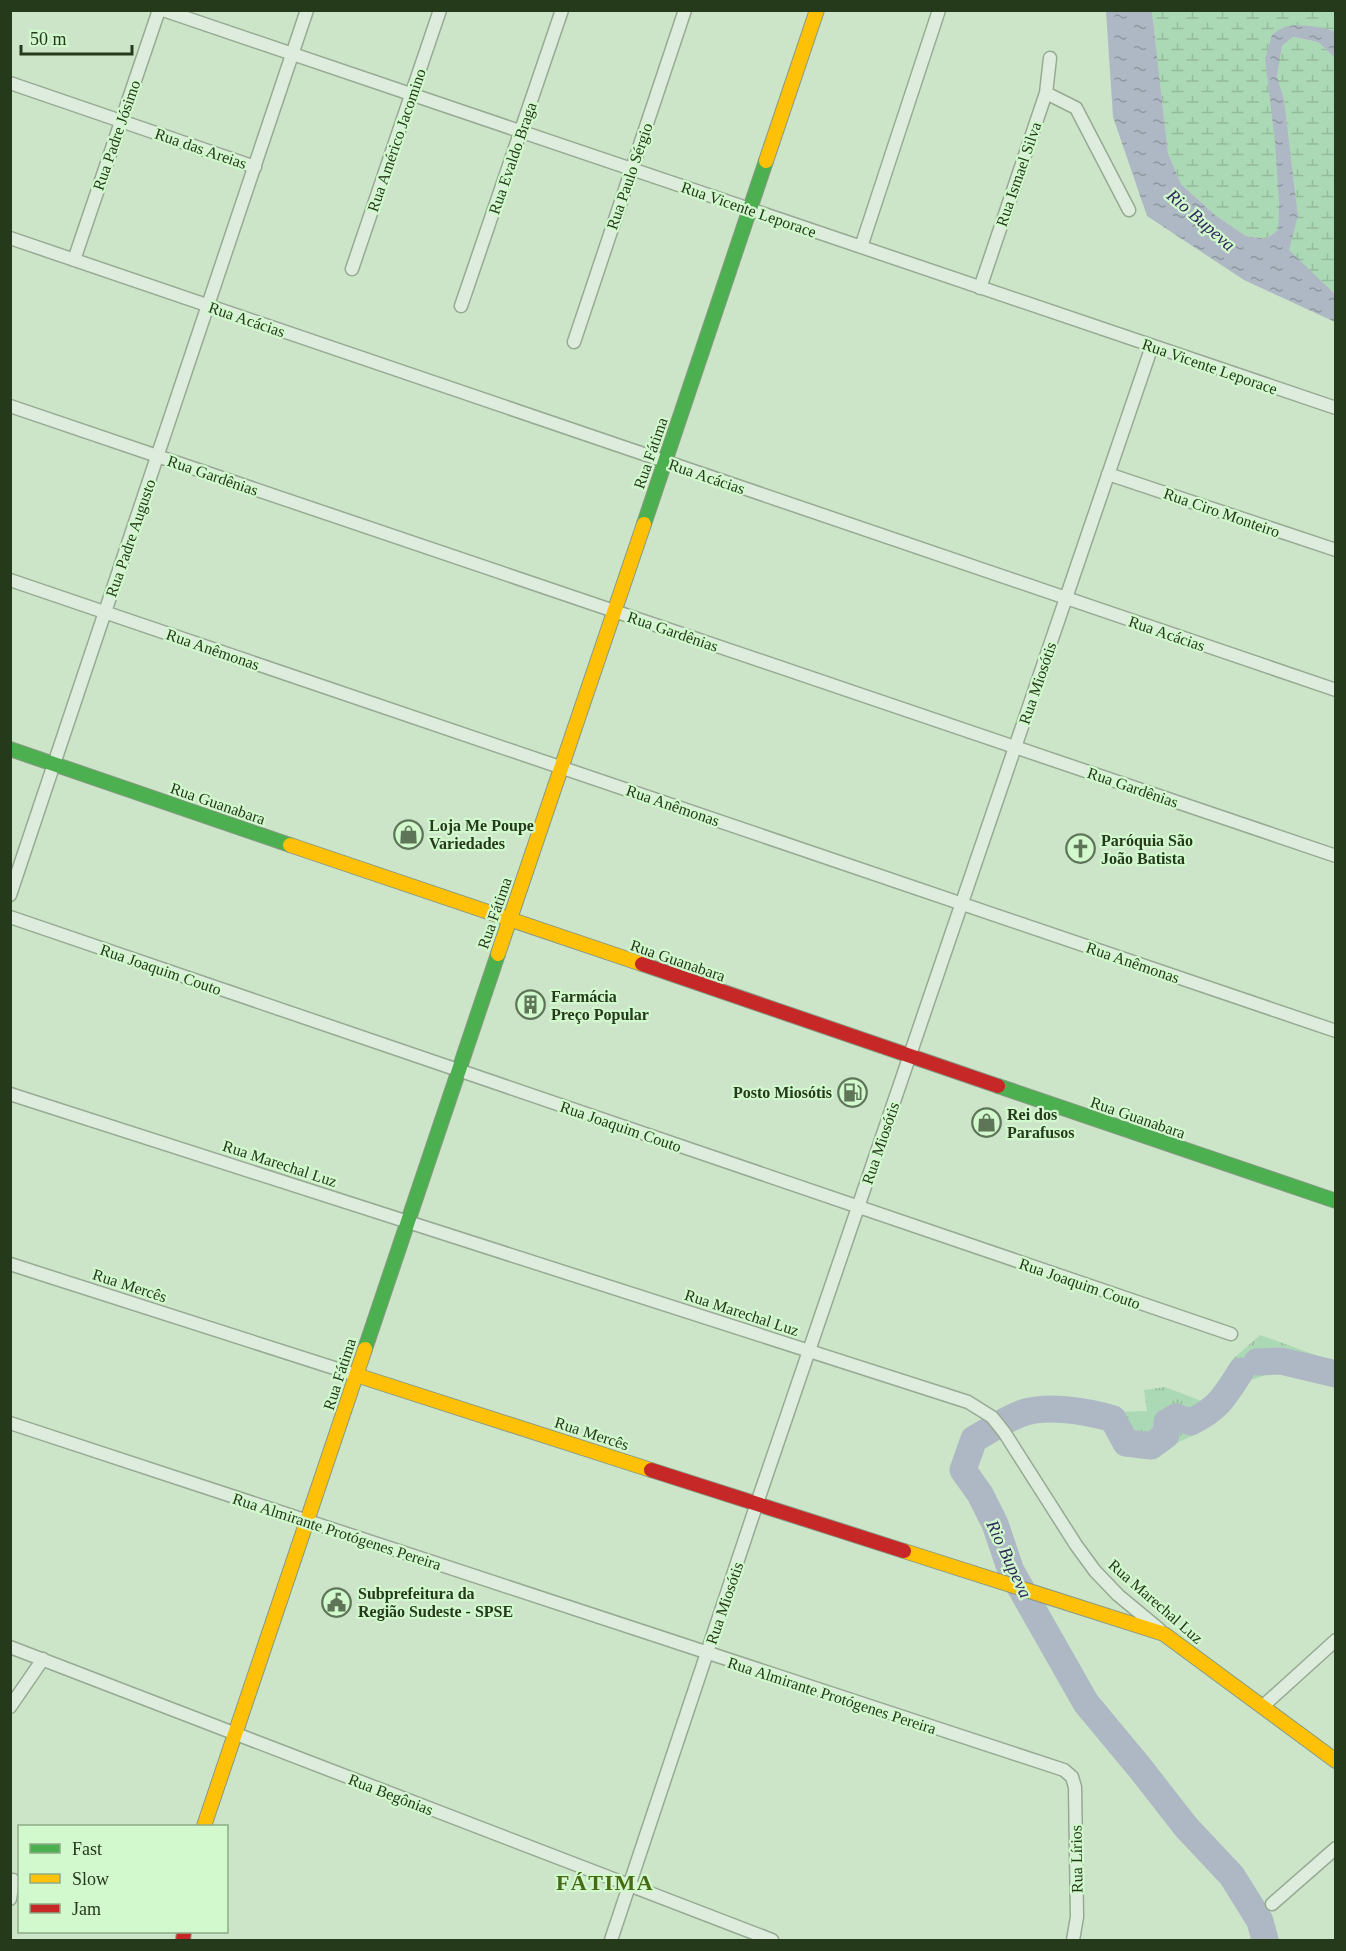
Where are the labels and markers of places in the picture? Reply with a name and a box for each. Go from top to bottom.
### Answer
place label: Loja Me Poupe Variedades [429,817,534,852]
shop icon: Loja Me Poupe Variedades [392,818,424,850]
place label: Paróquia São João Batista [1101,832,1193,867]
church icon: Paróquia São João Batista [1064,833,1096,865]
place label: Farmácia Preço Popular [551,988,649,1024]
building icon: Farmácia Preço Popular [514,989,546,1021]
fuel station icon: Posto Miosótis [837,1076,869,1108]
place label: Posto Miosótis [733,1084,832,1101]
place label: Rei dos Parafusos [1007,1106,1075,1141]
shop icon: Rei dos Parafusos [970,1107,1002,1139]
place label: Subprefeitura da Região Sudeste - SPSE [358,1585,513,1621]
public building icon: Subprefeitura da Região Sudeste - SPSE [321,1586,353,1618]

